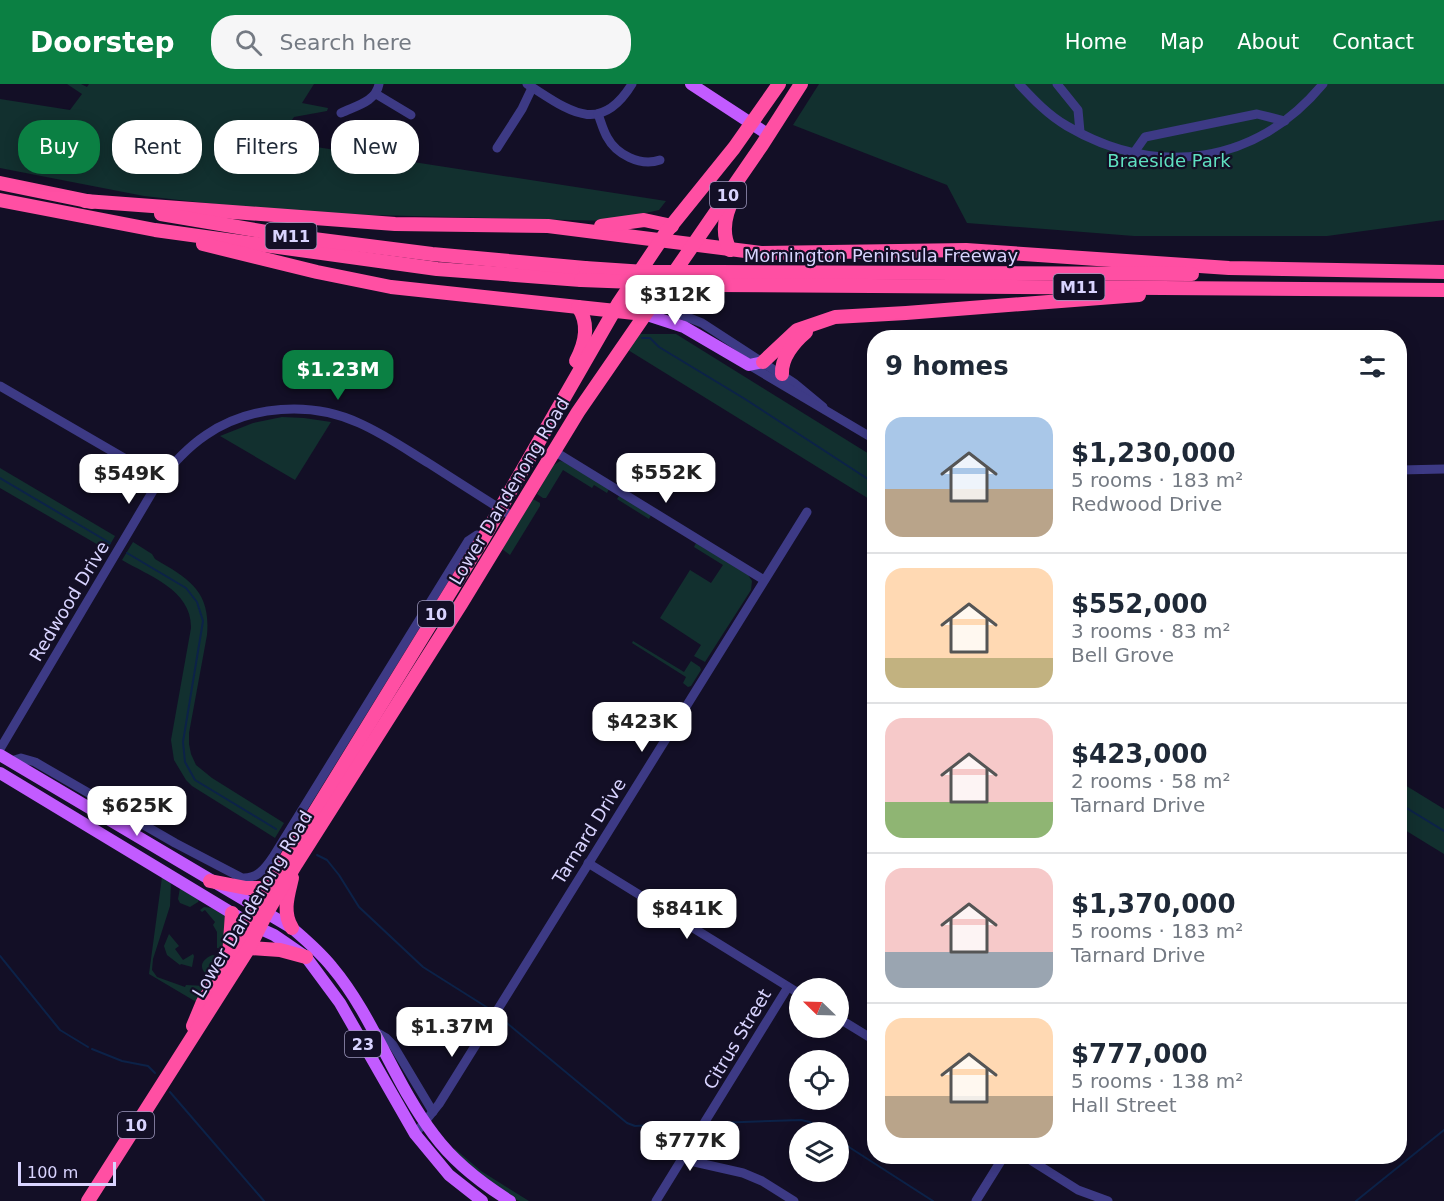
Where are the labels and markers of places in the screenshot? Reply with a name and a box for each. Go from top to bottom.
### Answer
pin: $312K [633,275,717,326]
pin: $1.23M [289,350,387,401]
pin: $552K [624,453,708,504]
pin: $549K [87,454,171,505]
pin: $423K [600,702,684,753]
pin: $625K [95,786,179,837]
pin: $841K [645,889,729,940]
pin: $1.37M [403,1007,501,1058]
pin: $777K [648,1121,732,1172]

